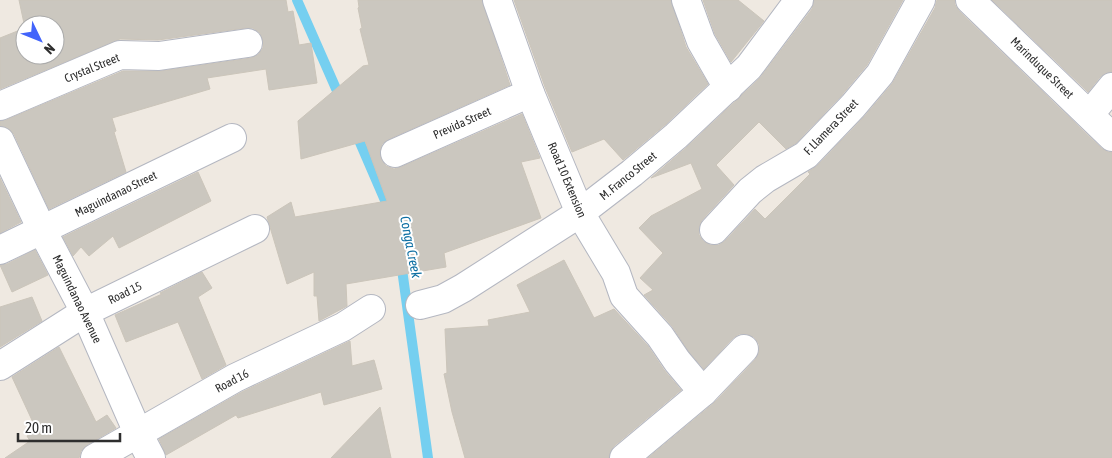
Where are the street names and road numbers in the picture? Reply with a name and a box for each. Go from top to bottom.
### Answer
street label: Marinduque Street [1008,34,1077,102]
street label: Crystal Street [62,50,122,85]
street label: F. Llamera Street [801,96,862,158]
street label: Previda Street [431,104,494,142]
street label: Road 10 Extension [545,140,589,220]
street label: M. Franco Street [597,148,660,203]
street label: Maguindanao Street [73,168,160,220]
street label: Maguindanao Avenue [50,253,104,345]
street label: Road 15 [106,279,144,307]
street label: Road 16 [213,366,251,396]

